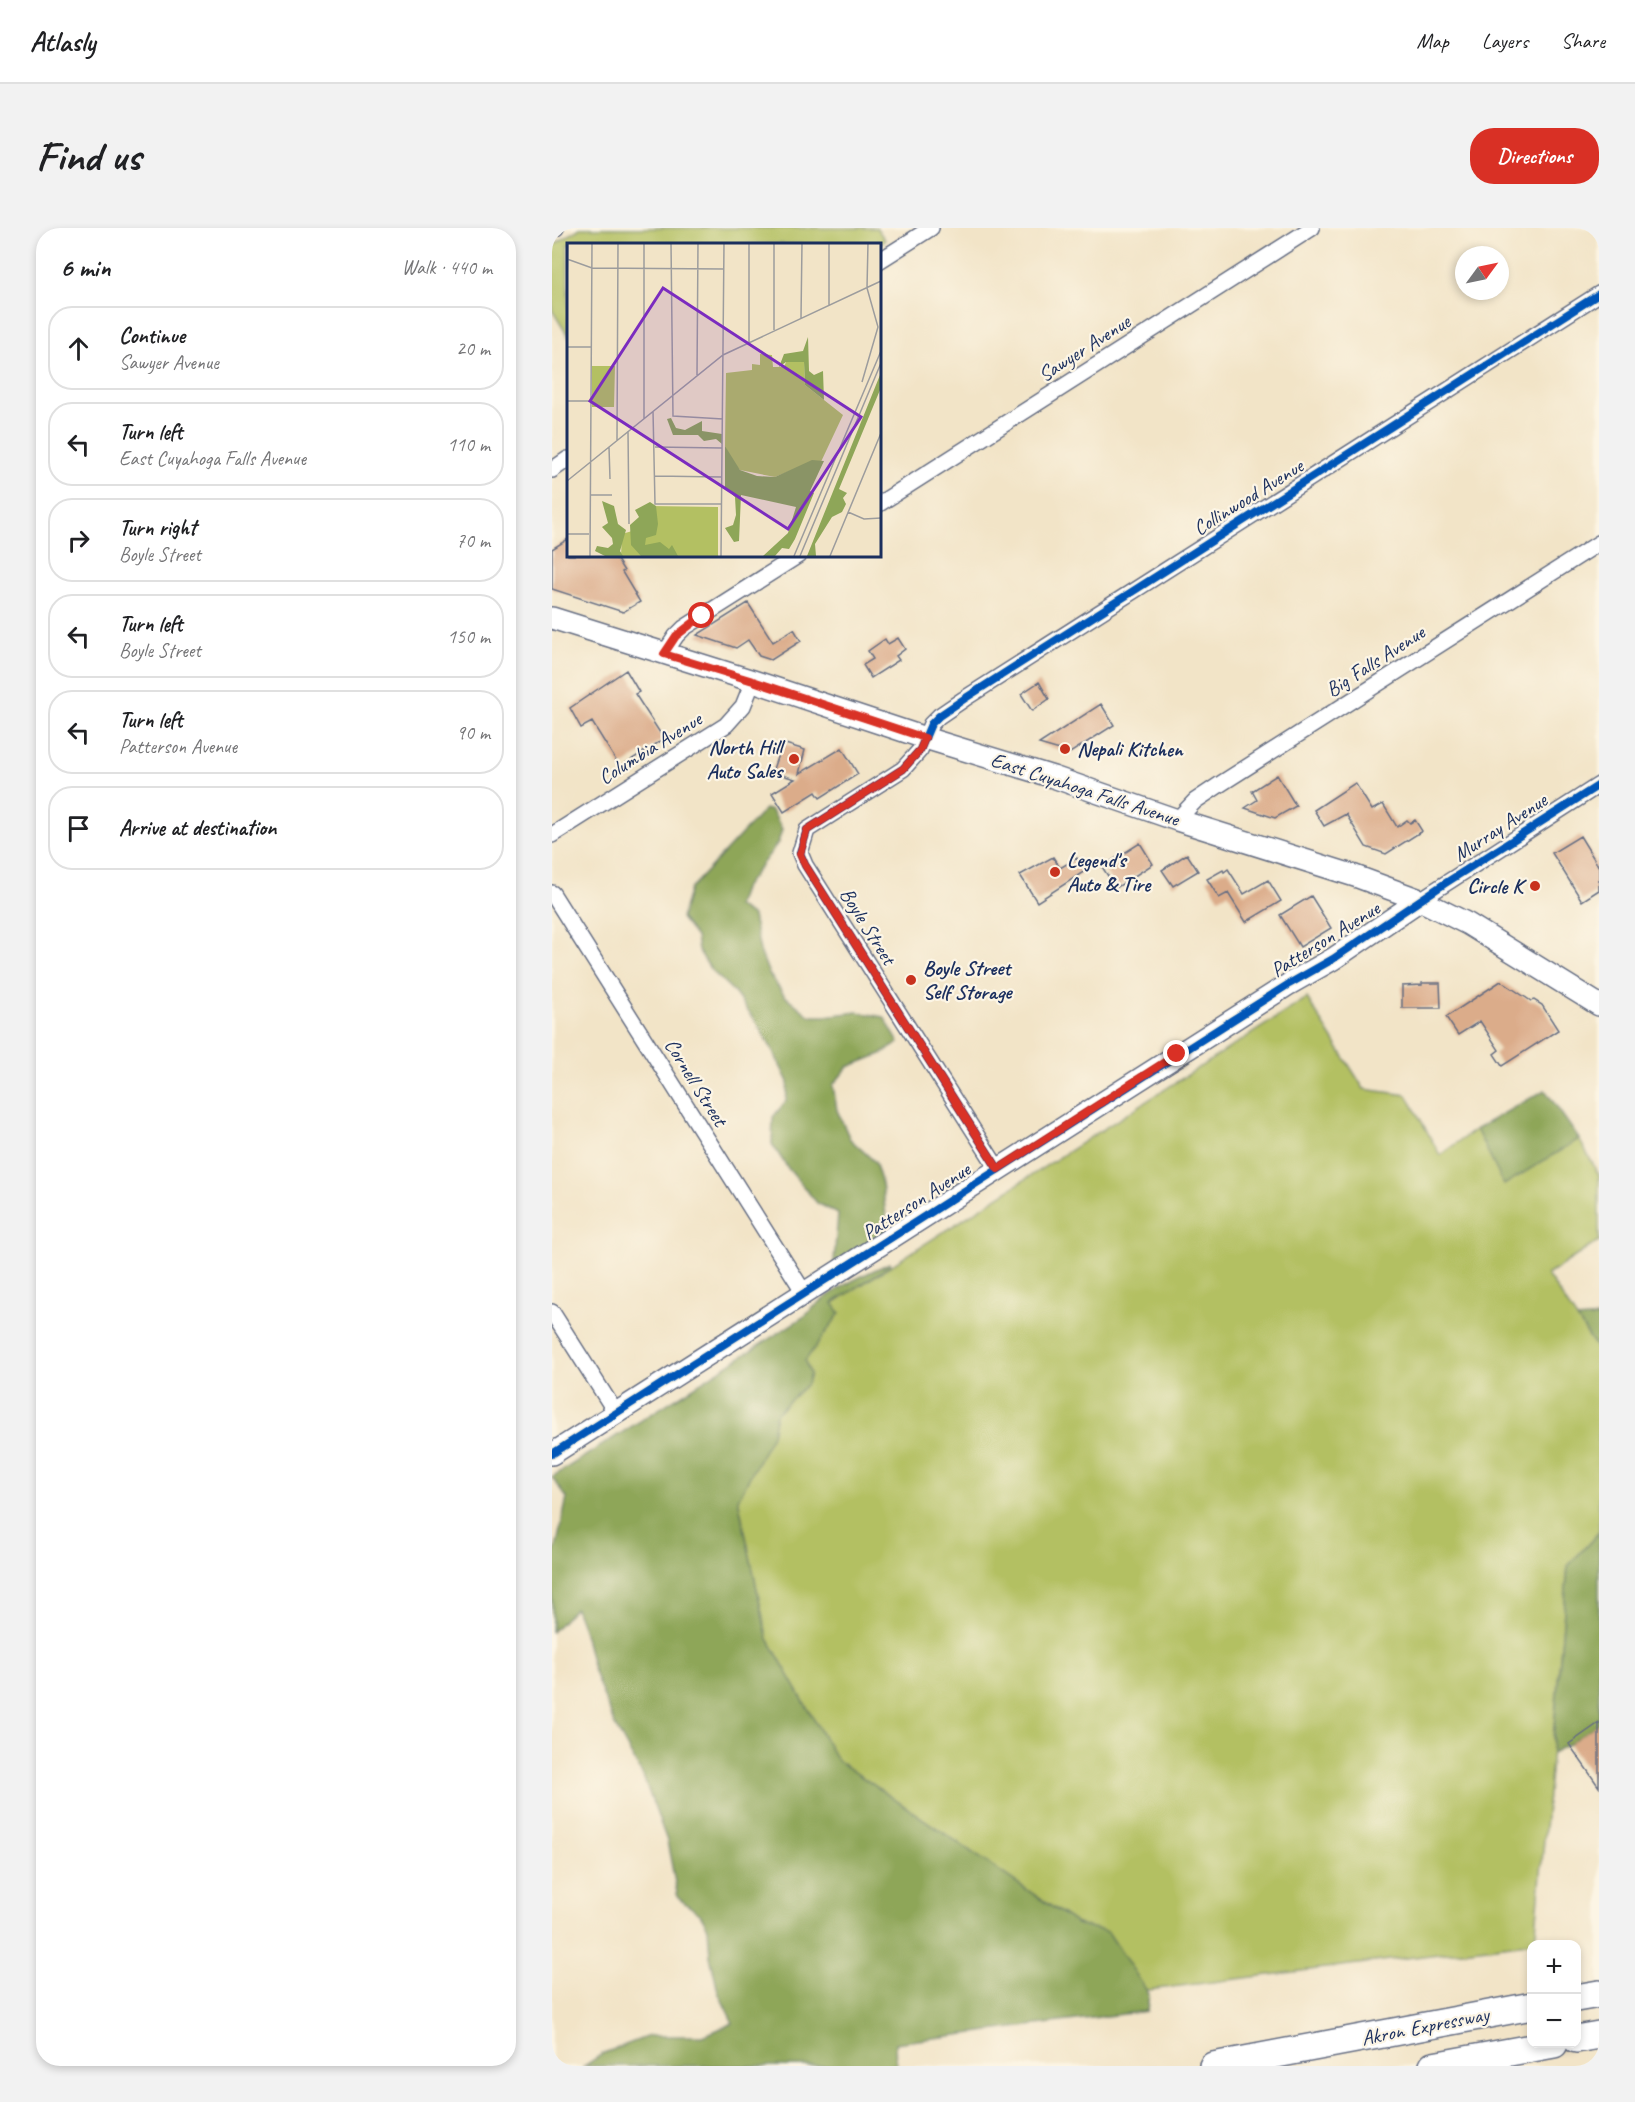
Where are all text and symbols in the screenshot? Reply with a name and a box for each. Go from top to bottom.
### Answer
text: Atlasly [30,24,95,59]
text: Map [1416,28,1449,54]
text: Layers [1482,28,1528,54]
text: Share [1561,28,1605,54]
button: Directions [1470,128,1599,184]
text: Find us [36,130,141,183]
inset map [567,243,880,556]
north arrow [1455,246,1509,300]
text: 6 min [60,251,110,284]
text: Walk · 440 m [402,255,492,280]
street label: Sawyer Avenue [1033,308,1136,387]
text: Continue [119,322,185,350]
icon: ahead [62,332,95,365]
text: 20 m [456,336,490,361]
text: Sawyer Avenue [119,350,219,375]
text: Turn left [119,418,183,446]
icon: left [62,428,95,461]
text: 110 m [447,432,490,457]
text: East Cuyahoga Falls Avenue [119,446,306,471]
street label: Collinwood Avenue [1188,452,1310,541]
text: Turn right [119,514,196,542]
icon: right [62,524,95,557]
text: 70 m [456,528,490,553]
text: Boyle Street [119,542,201,567]
route start [688,602,714,628]
text: Turn left [119,610,183,638]
street label: Big Falls Avenue [1321,619,1430,703]
icon: left [62,620,95,653]
text: 150 m [447,624,490,649]
text: Boyle Street [119,638,201,663]
street label: Columbia Avenue [593,705,708,790]
text: Turn left [119,706,183,734]
icon: left [62,716,95,749]
text: 90 m [456,720,490,745]
text: Patterson Avenue [119,734,237,759]
place label: North Hill Auto Sales [707,734,786,784]
place label: Nepali Kitchen [1077,736,1184,762]
marker: Nepali Kitchen [1058,742,1072,756]
street label: East Cuyahoga Falls Avenue [988,746,1183,832]
marker: North Hill Auto Sales [787,752,801,766]
street label: Murray Avenue [1448,786,1553,867]
icon: arrive [62,812,95,845]
text: Arrive at destination [119,814,276,842]
place label: Legend's Auto & Tire [1067,847,1152,897]
marker: Legend's Auto & Tire [1048,865,1062,879]
place label: Circle K [1467,873,1527,899]
marker: Circle K [1528,879,1542,893]
street label: Boyle Street [834,883,903,971]
street label: Patterson Avenue [1266,895,1385,983]
place label: Boyle Street Self Storage [923,955,1013,1005]
marker: Boyle Street Self Storage [904,973,918,987]
street label: Cornell Street [659,1033,734,1132]
route end [1163,1040,1189,1066]
street label: Patterson Avenue [857,1156,976,1246]
map controls [1527,1940,1581,2048]
button: + [1527,1940,1581,1994]
button: − [1527,1994,1581,2048]
street label: Akron Expressway [1359,2001,1493,2051]

